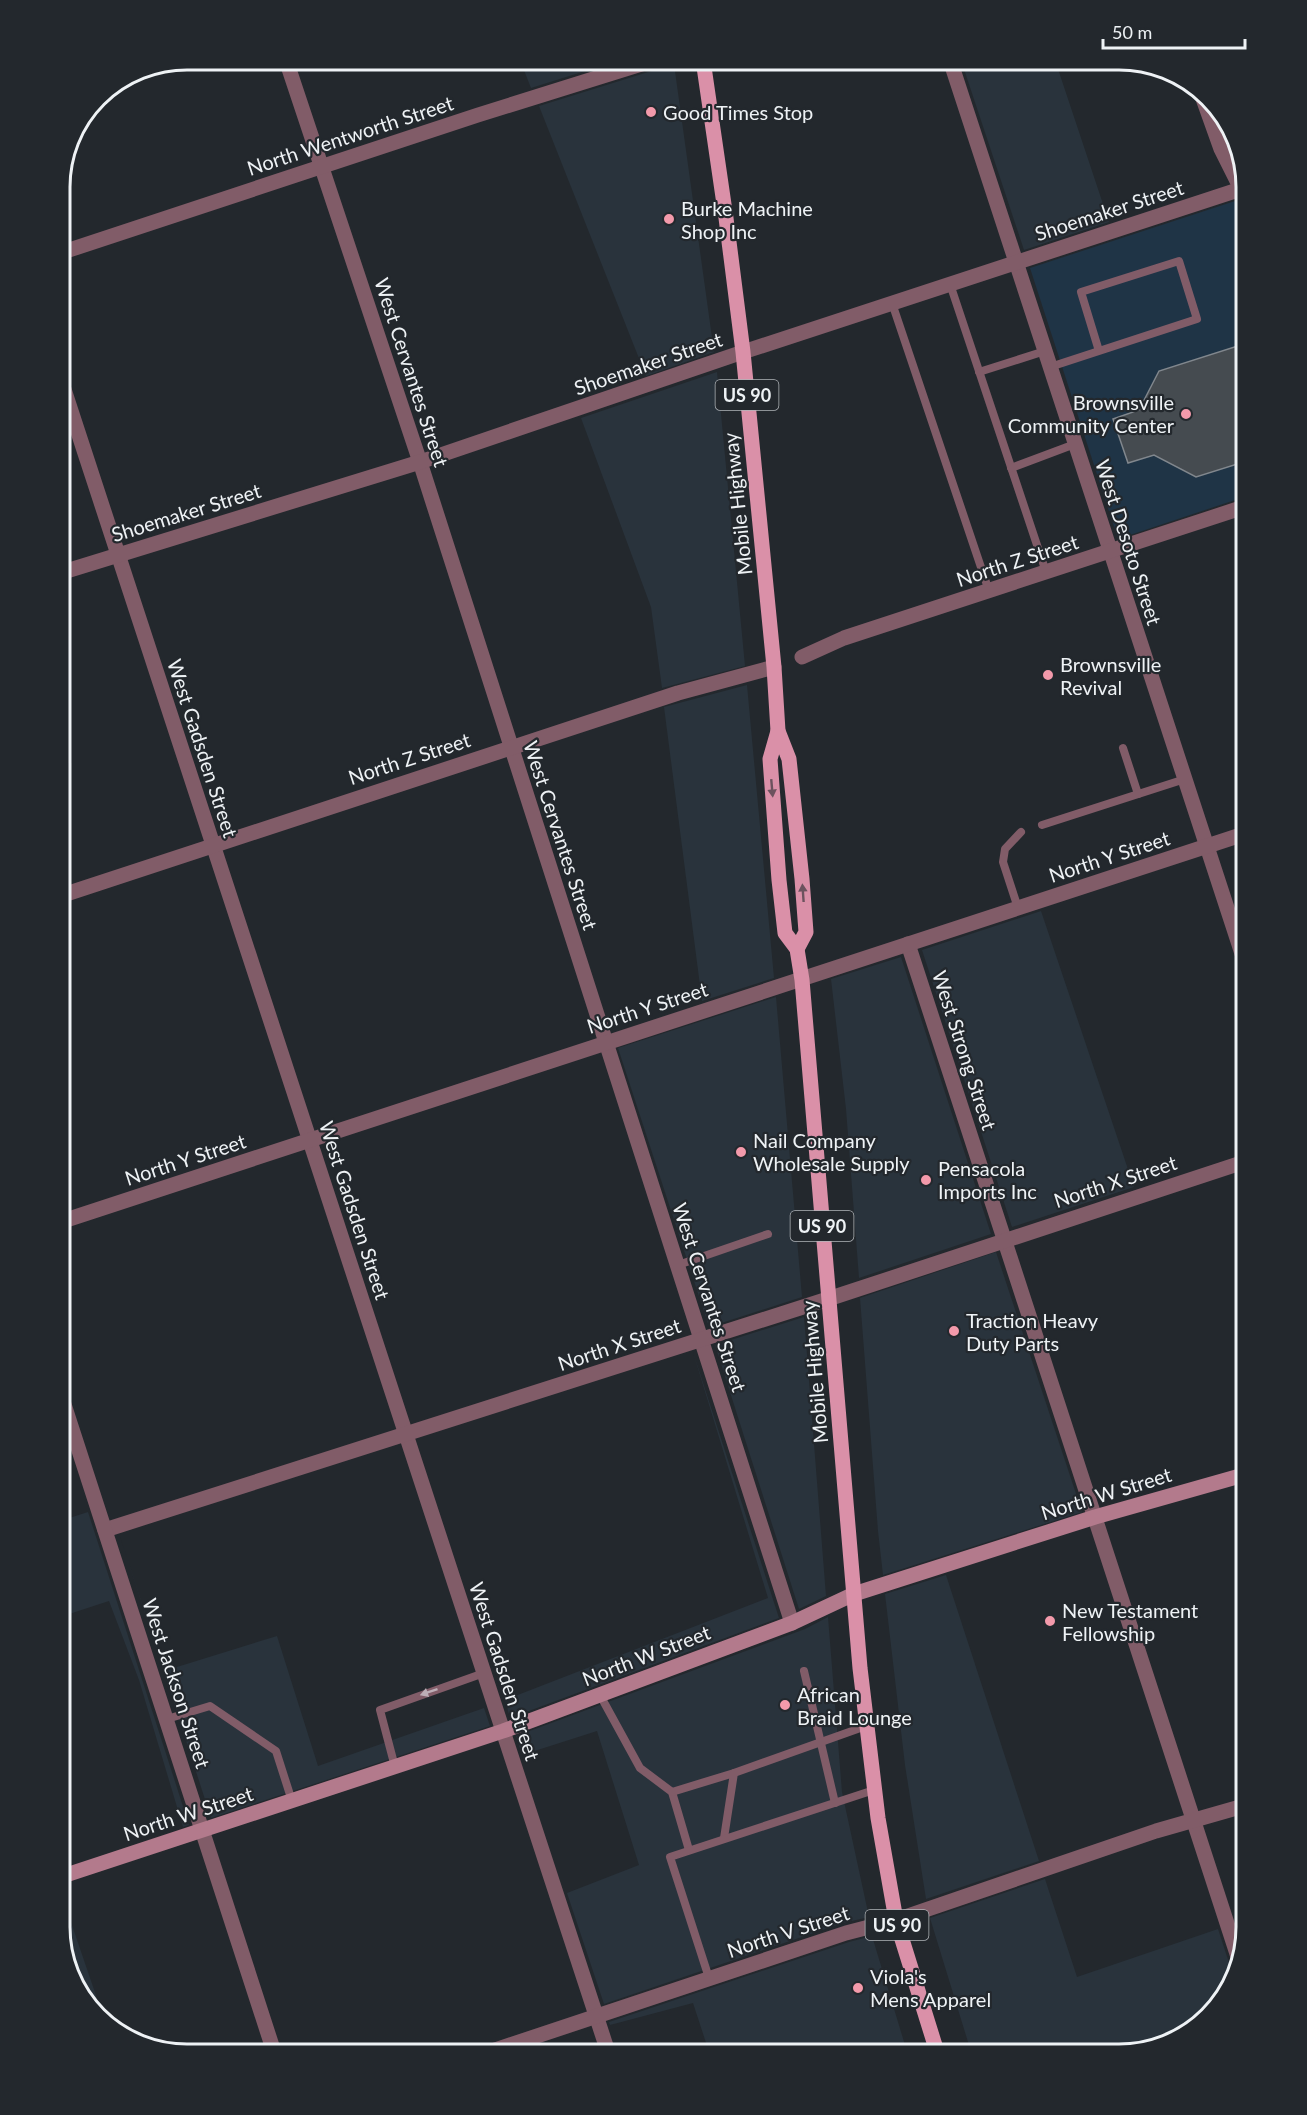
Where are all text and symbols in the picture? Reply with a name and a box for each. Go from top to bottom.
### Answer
scale bar [1103,12,1246,50]
text: 50 m [1112,21,1152,43]
street label: North Wentworth Street [244,90,456,180]
place label: Good Times Stop [663,100,813,124]
marker: Good Times Stop [644,105,658,119]
street label: Shoemaker Street [1032,175,1186,245]
place label: Burke Machine Shop Inc [681,196,813,243]
marker: Burke Machine Shop Inc [662,212,676,226]
street label: West Cervantes Street [370,274,454,470]
street label: Shoemaker Street [571,326,725,400]
road number: US 90 [716,380,778,410]
place label: Brownsville Community Center [1008,390,1175,437]
marker: Brownsville Community Center [1179,407,1193,421]
street label: Mobile Highway [718,431,756,576]
street label: West Desoto Street [1091,456,1167,628]
street label: Shoemaker Street [108,478,264,546]
street label: North Z Street [953,529,1081,591]
place label: Brownsville Revival [1060,652,1161,699]
street label: West Gadsden Street [163,656,243,840]
marker: Brownsville Revival [1041,668,1055,682]
street label: North Z Street [345,727,473,789]
street label: West Cervantes Street [519,737,603,933]
one-way arrow [767,779,777,798]
street label: North Y Street [1046,825,1172,887]
one-way arrow [798,883,808,902]
street label: West Strong Street [928,967,1002,1133]
street label: North Y Street [584,976,710,1038]
street label: West Gadsden Street [315,1118,395,1302]
street label: North Y Street [122,1128,248,1190]
place label: Nail Company Wholesale Supply [753,1128,910,1175]
marker: Nail Company Wholesale Supply [734,1145,748,1159]
street label: North X Street [1051,1150,1179,1212]
place label: Pensacola Imports Inc [938,1156,1037,1203]
marker: Pensacola Imports Inc [919,1173,933,1187]
street label: West Cervantes Street [668,1199,752,1395]
road number: US 90 [790,1211,854,1241]
street label: Mobile Highway [796,1299,832,1444]
place label: Traction Heavy Duty Parts [966,1308,1099,1355]
street label: North X Street [555,1313,683,1375]
marker: Traction Heavy Duty Parts [947,1324,961,1338]
street label: North W Street [1038,1462,1174,1524]
street label: West Gadsden Street [465,1579,545,1763]
street label: West Jackson Street [138,1595,216,1771]
place label: New Testament Fellowship [1062,1598,1198,1645]
marker: New Testament Fellowship [1043,1614,1057,1628]
street label: North W Street [579,1620,713,1690]
place label: African Braid Lounge [797,1682,912,1729]
one-way arrow [419,1688,437,1698]
marker: African Braid Lounge [778,1698,792,1712]
street label: North W Street [120,1781,256,1845]
street label: North V Street [724,1900,852,1962]
road number: US 90 [866,1910,928,1940]
place label: Viola's Mens Apparel [870,1964,991,2011]
marker: Viola's Mens Apparel [851,1981,865,1995]

